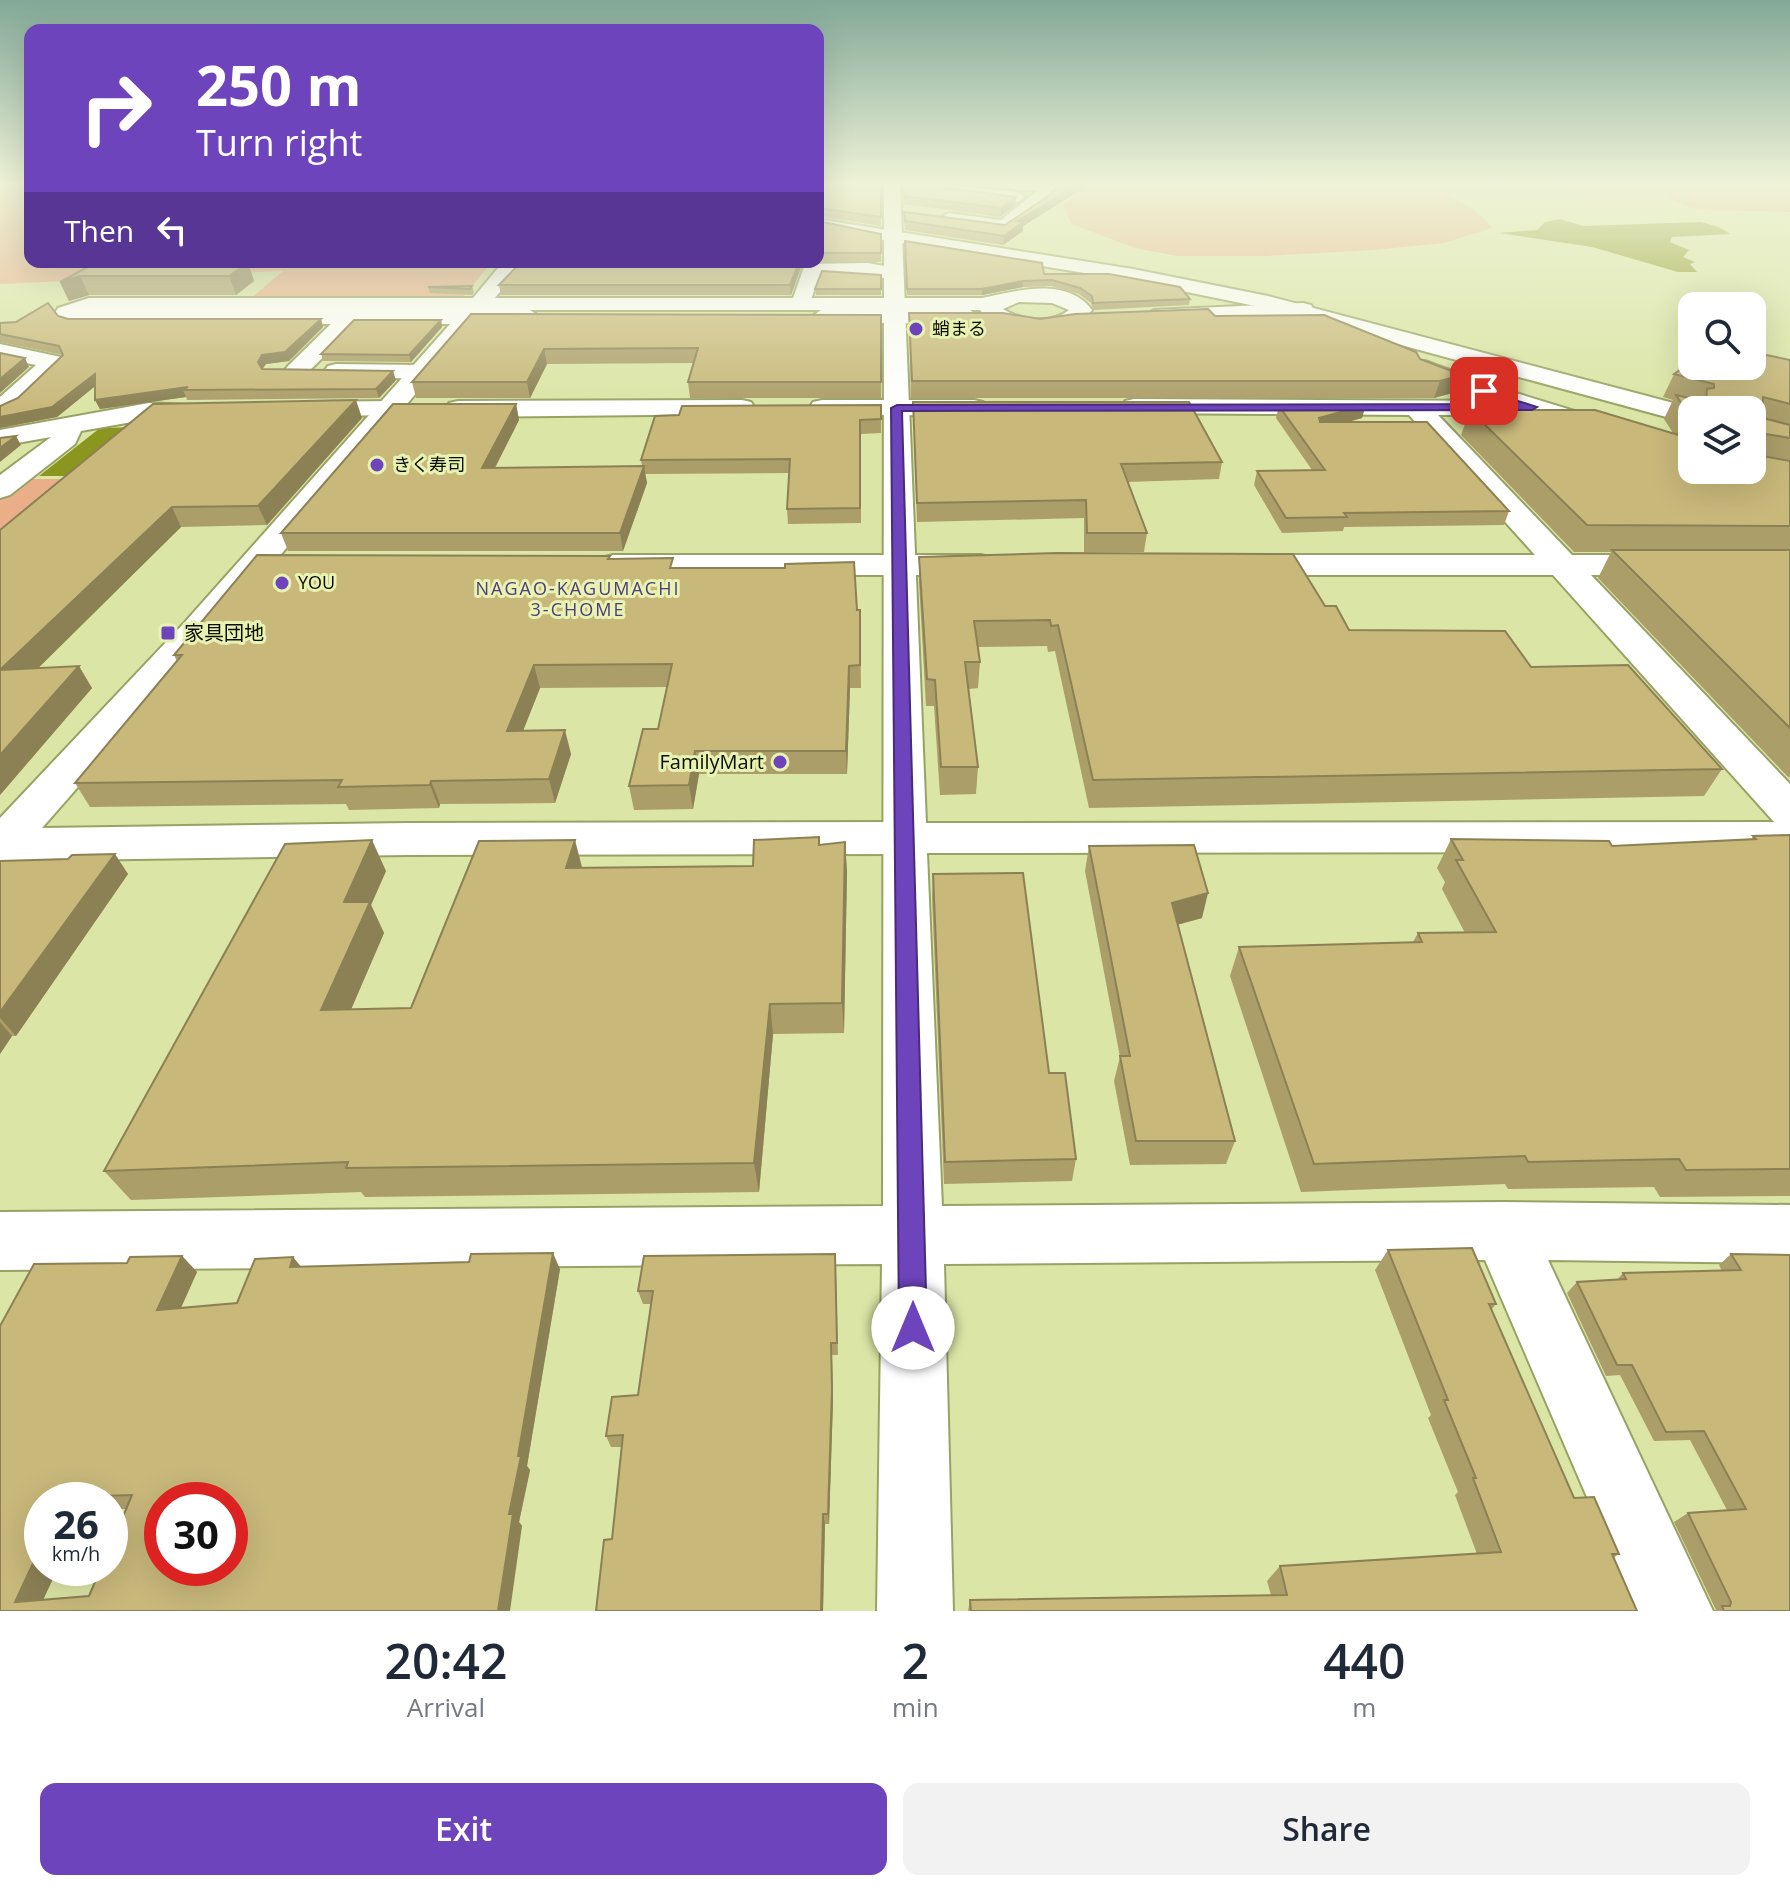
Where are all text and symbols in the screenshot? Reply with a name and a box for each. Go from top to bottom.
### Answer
text: 250 m [196,46,362,122]
icon: right [64,56,168,160]
text: Turn right [196,118,362,167]
icon: left [150,208,194,252]
text: Then [64,210,134,251]
map controls [1678,292,1766,484]
button: search [1678,292,1766,380]
place label: 蛸まる [932,316,986,340]
marker: 蛸まる [907,320,925,338]
pin [1450,357,1518,425]
icon: arrive [1462,369,1506,413]
button: layers [1678,396,1766,484]
place label: きく寿司 [393,452,465,476]
marker: きく寿司 [368,456,386,474]
place label: YOU [298,570,335,594]
marker: YOU [273,574,291,592]
district label: NAGAO-KAGUMACHI 3-CHOME [475,576,681,621]
place label: 家具団地 [184,619,264,646]
marker: 家具団地 [159,624,177,642]
place label: FamilyMart [660,748,764,775]
marker: FamilyMart [771,753,789,771]
position arrow [871,1286,955,1370]
speed limit sign: 30 [144,1482,248,1586]
text: 26 [53,1496,99,1551]
text: km/h [52,1540,100,1567]
text: 20:42 [385,1628,507,1693]
text: 2 [902,1628,929,1693]
text: 440 [1323,1628,1405,1693]
text: Arrival [407,1689,485,1725]
text: min [892,1689,939,1725]
text: m [1352,1689,1376,1725]
button: Exit [40,1783,887,1875]
button: Share [903,1783,1750,1875]

